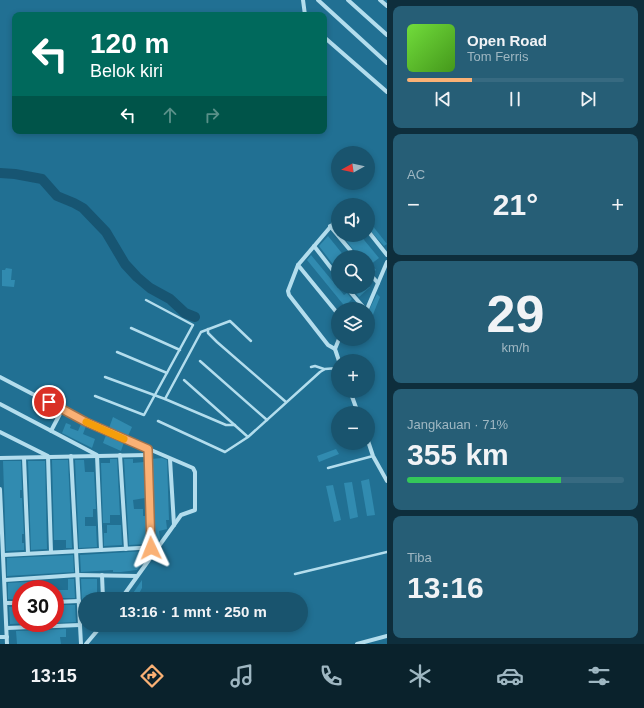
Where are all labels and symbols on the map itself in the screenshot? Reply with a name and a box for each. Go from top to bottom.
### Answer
north arrow [331,146,375,190]
pin [32,385,66,419]
position arrow [130,527,172,569]
speed limit sign: 30 [12,580,64,632]

